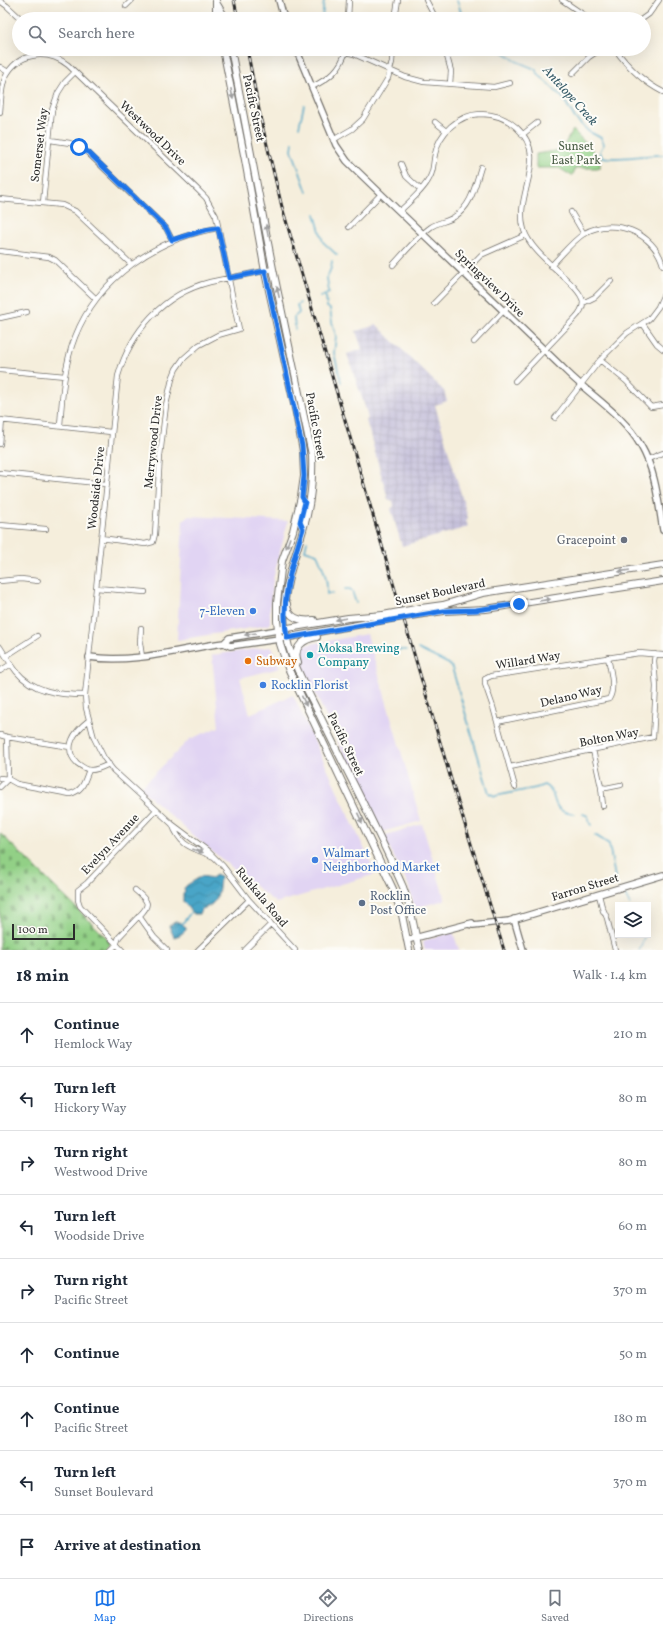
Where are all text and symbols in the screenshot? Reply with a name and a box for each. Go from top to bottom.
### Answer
search box [12,12,651,56]
icon: search [26,23,48,45]
text: Search here [58,24,135,45]
water label: Antelope Creek [537,62,601,130]
street label: Pacific Street [238,73,268,143]
one-way arrow [229,88,235,100]
street label: Westwood Drive [116,98,189,170]
street label: Somerset Way [27,107,53,183]
route start [70,138,88,156]
park label: Sunset East Park [551,139,601,169]
one-way arrow [263,224,269,236]
street label: Springview Drive [451,246,528,321]
one-way arrow [275,286,281,299]
street label: Pacific Street [301,391,329,461]
street label: Merrywood Drive [141,394,167,489]
street label: Woodside Drive [85,445,109,530]
place label: Gracepoint [557,533,616,549]
marker: Gracepoint [619,535,629,545]
one-way arrow [285,537,291,549]
one-way arrow [618,568,631,574]
street label: Sunset Boulevard [394,576,487,610]
route end [510,595,528,613]
one-way arrow [539,597,551,603]
place label: 7-Eleven [200,604,245,620]
marker: 7-Eleven [248,606,258,616]
one-way arrow [335,617,348,623]
one-way arrow [244,631,256,637]
place label: Moksa Brewing Company [318,641,400,671]
street label: Willard Way [495,648,562,674]
marker: Moksa Brewing Company [305,650,315,660]
place label: Subway [256,654,298,670]
marker: Subway [243,656,253,666]
place label: Rocklin Florist [271,678,348,694]
marker: Rocklin Florist [258,680,268,690]
street label: Delano Way [539,682,604,712]
one-way arrow [301,696,307,707]
street label: Pacific Street [323,710,367,779]
street label: Bolton Way [578,724,641,752]
street label: Evelyn Avenue [78,810,143,879]
one-way arrow [357,813,363,824]
place label: Walmart Neighborhood Market [323,846,440,876]
one-way arrow [192,848,204,854]
marker: Walmart Neighborhood Market [310,855,320,865]
street label: Ruhkala Road [231,864,291,931]
street label: Farron Street [550,870,621,906]
place label: Rocklin Post Office [370,889,426,919]
marker: Rocklin Post Office [357,898,367,908]
map controls [615,902,651,938]
button: layers [615,902,651,938]
scale bar [12,922,75,941]
text: 100 m [18,923,48,938]
text: 18 min [16,965,69,988]
text: Walk · 1.4 km [573,967,647,985]
text: Continue [54,1015,119,1036]
icon: ahead [16,1024,38,1046]
text: 210 m [613,1026,647,1044]
text: Hemlock Way [54,1036,132,1054]
text: Turn left [54,1079,116,1100]
icon: left [16,1088,38,1110]
text: 80 m [618,1090,647,1108]
text: Hickory Way [54,1100,127,1118]
text: Turn right [54,1143,128,1164]
icon: right [16,1152,38,1174]
text: 80 m [618,1154,647,1172]
text: Westwood Drive [54,1164,148,1182]
text: Turn left [54,1207,116,1228]
icon: left [16,1216,38,1238]
text: 60 m [619,1218,647,1236]
text: Woodside Drive [54,1228,144,1246]
text: Turn right [54,1271,128,1292]
icon: right [16,1280,38,1302]
text: 370 m [613,1282,647,1300]
text: Pacific Street [54,1292,128,1310]
icon: ahead [16,1344,38,1366]
text: Continue [54,1344,119,1365]
text: 50 m [619,1346,647,1364]
text: Continue [54,1399,119,1420]
icon: ahead [16,1408,38,1430]
text: 180 m [613,1410,647,1428]
text: Pacific Street [54,1420,128,1438]
text: Turn left [54,1463,116,1484]
icon: left [16,1472,38,1494]
text: 370 m [613,1474,647,1492]
text: Sunset Boulevard [54,1484,154,1502]
icon: arrive [16,1536,38,1558]
text: Arrive at destination [54,1536,201,1557]
tab: Map [94,1587,116,1626]
tab: Directions [303,1587,354,1626]
tab: Saved [541,1587,569,1626]

